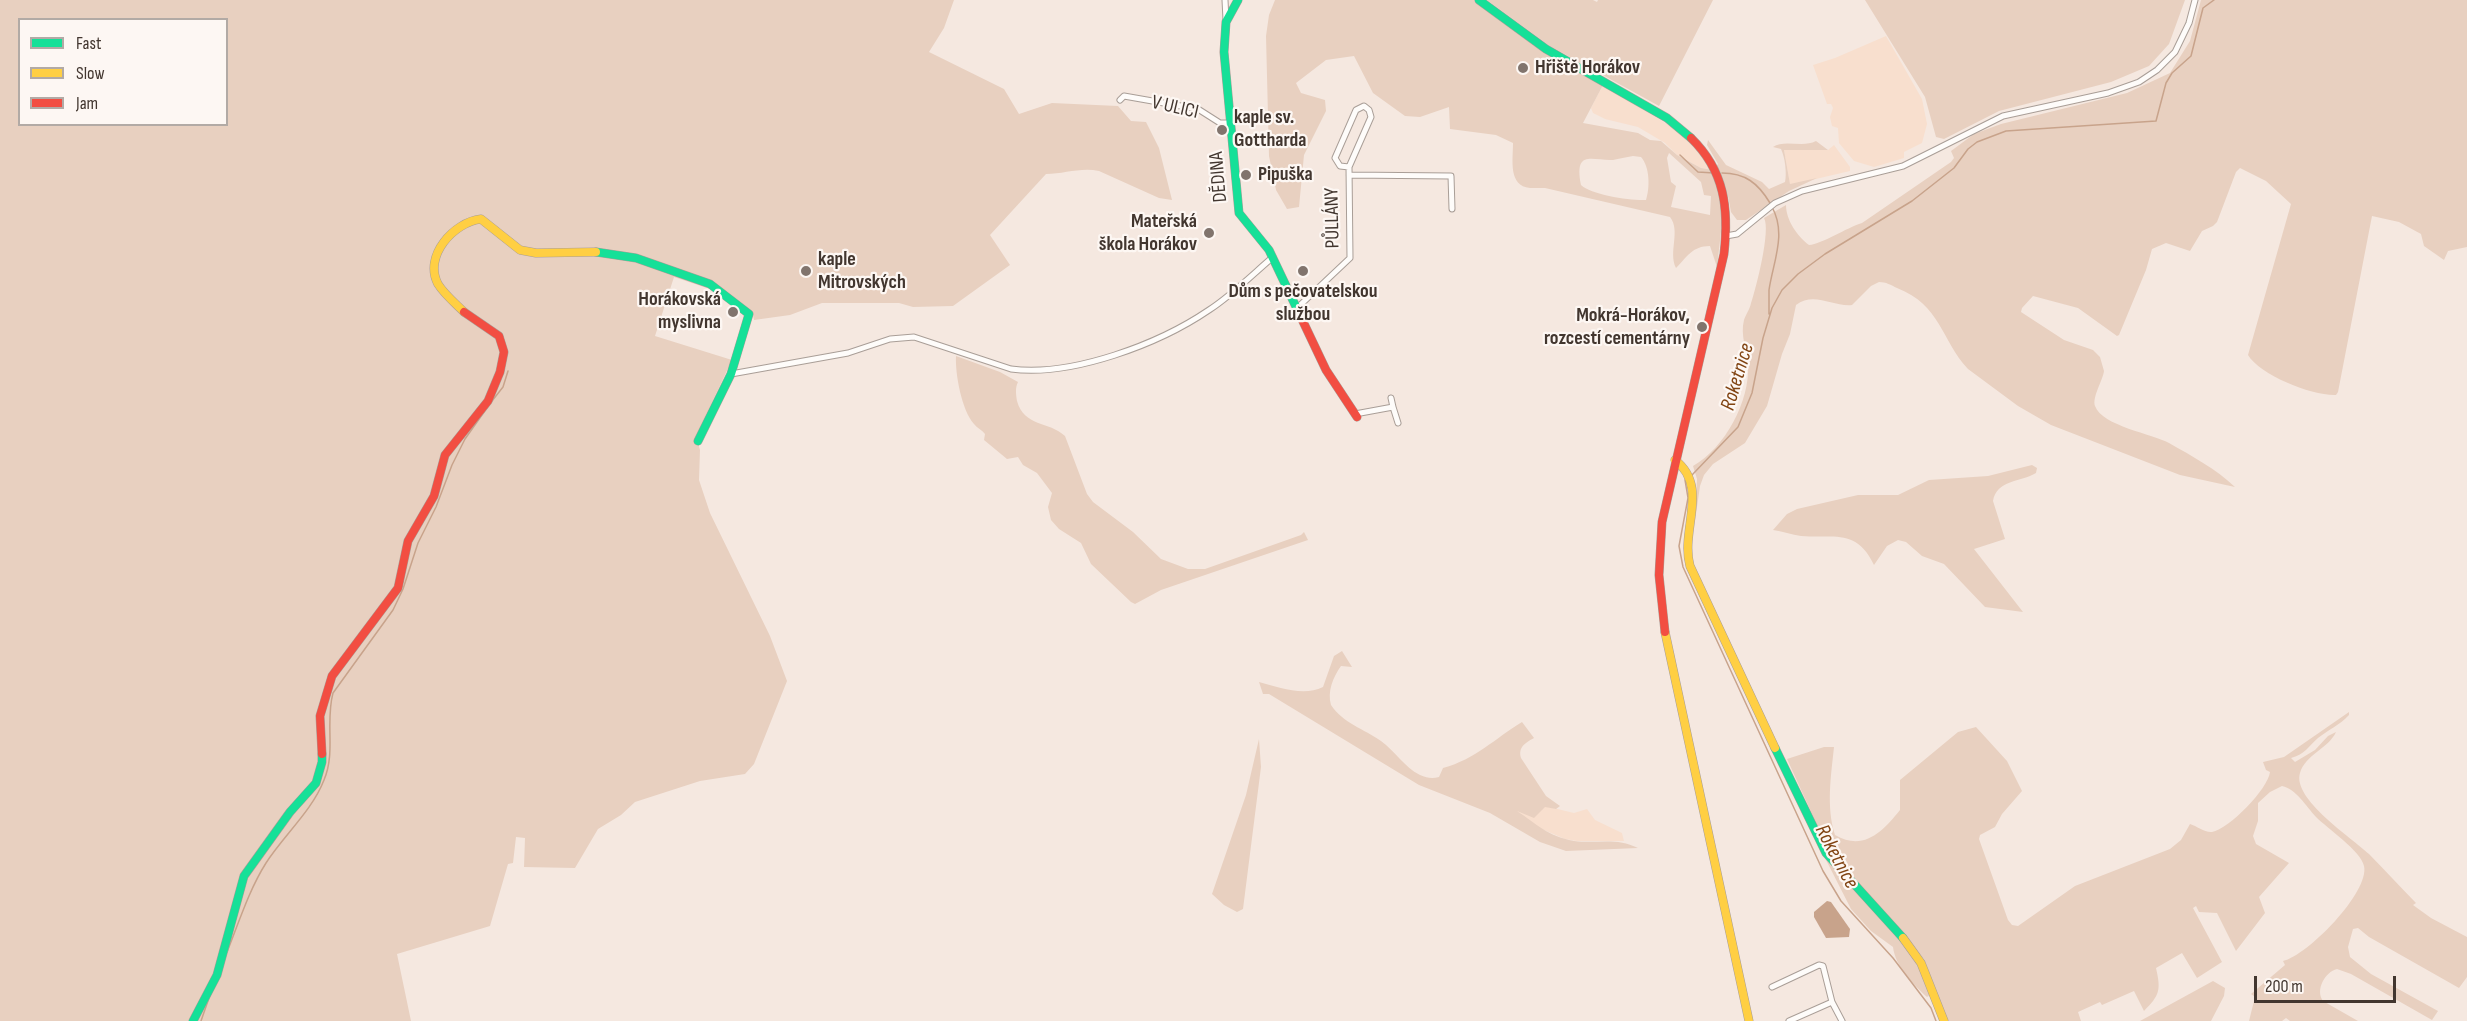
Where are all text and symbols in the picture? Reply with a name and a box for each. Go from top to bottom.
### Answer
legend [18,18,228,126]
text: Fast [76,33,101,54]
place label: Hřiště Horákov [1535,56,1640,80]
marker: Hřiště Horákov [1516,61,1530,75]
text: Slow [76,63,105,84]
street label: V ULICI [1149,91,1201,125]
text: Jam [76,93,98,114]
place label: kaple sv. Gottharda [1234,106,1306,153]
marker: kaple sv. Gottharda [1215,123,1229,137]
street label: DĚDINA [1205,151,1233,203]
place label: Pipuška [1258,163,1313,187]
marker: Pipuška [1239,168,1253,182]
street label: PŮLLÁNY [1320,188,1346,248]
place label: Mateřská škola Horákov [1099,210,1197,257]
marker: Mateřská škola Horákov [1202,226,1216,240]
place label: kaple Mitrovských [818,248,906,295]
marker: kaple Mitrovských [799,264,813,278]
marker: Dům s pečovatelskou službou [1296,264,1310,278]
place label: Dům s pečovatelskou službou [1228,280,1378,327]
place label: Horákovská myslivna [638,288,721,335]
place label: Mokrá-Horákov, rozcestí cementárny [1544,304,1690,351]
marker: Horákovská myslivna [726,305,740,319]
marker: Mokrá-Horákov, rozcestí cementárny [1695,320,1709,334]
water label: Roketnice [1716,340,1760,414]
water label: Roketnice [1809,821,1863,893]
scale bar [2257,964,2400,1002]
text: 200 m [2265,976,2303,997]

